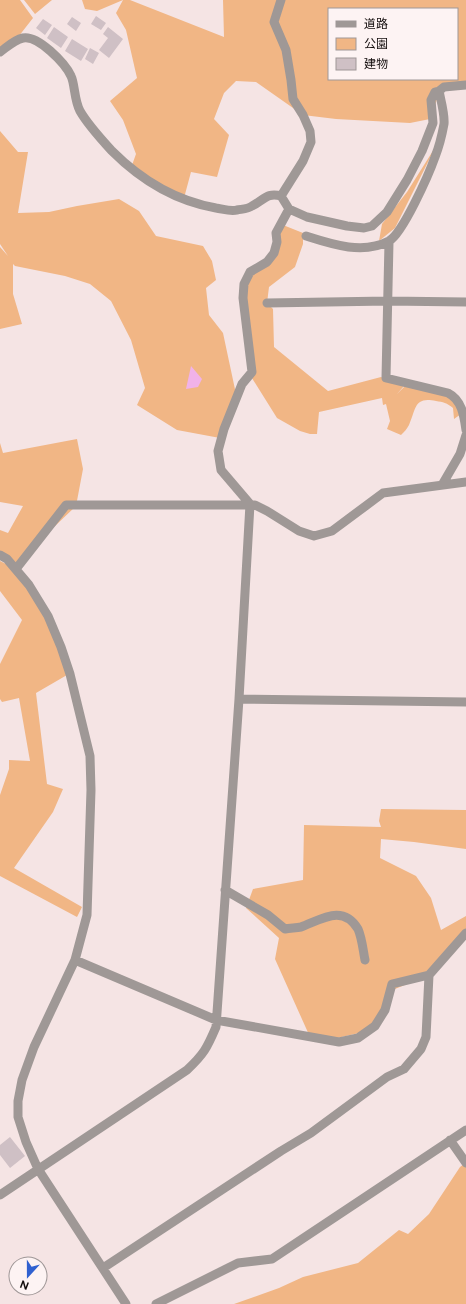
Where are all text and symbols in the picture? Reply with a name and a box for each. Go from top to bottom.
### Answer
legend [328,8,458,80]
text: 道路 [364,17,388,31]
text: 公園 [364,37,388,51]
text: 建物 [364,57,388,71]
north arrow [8,1256,48,1296]
text: N [18,1277,31,1292]

